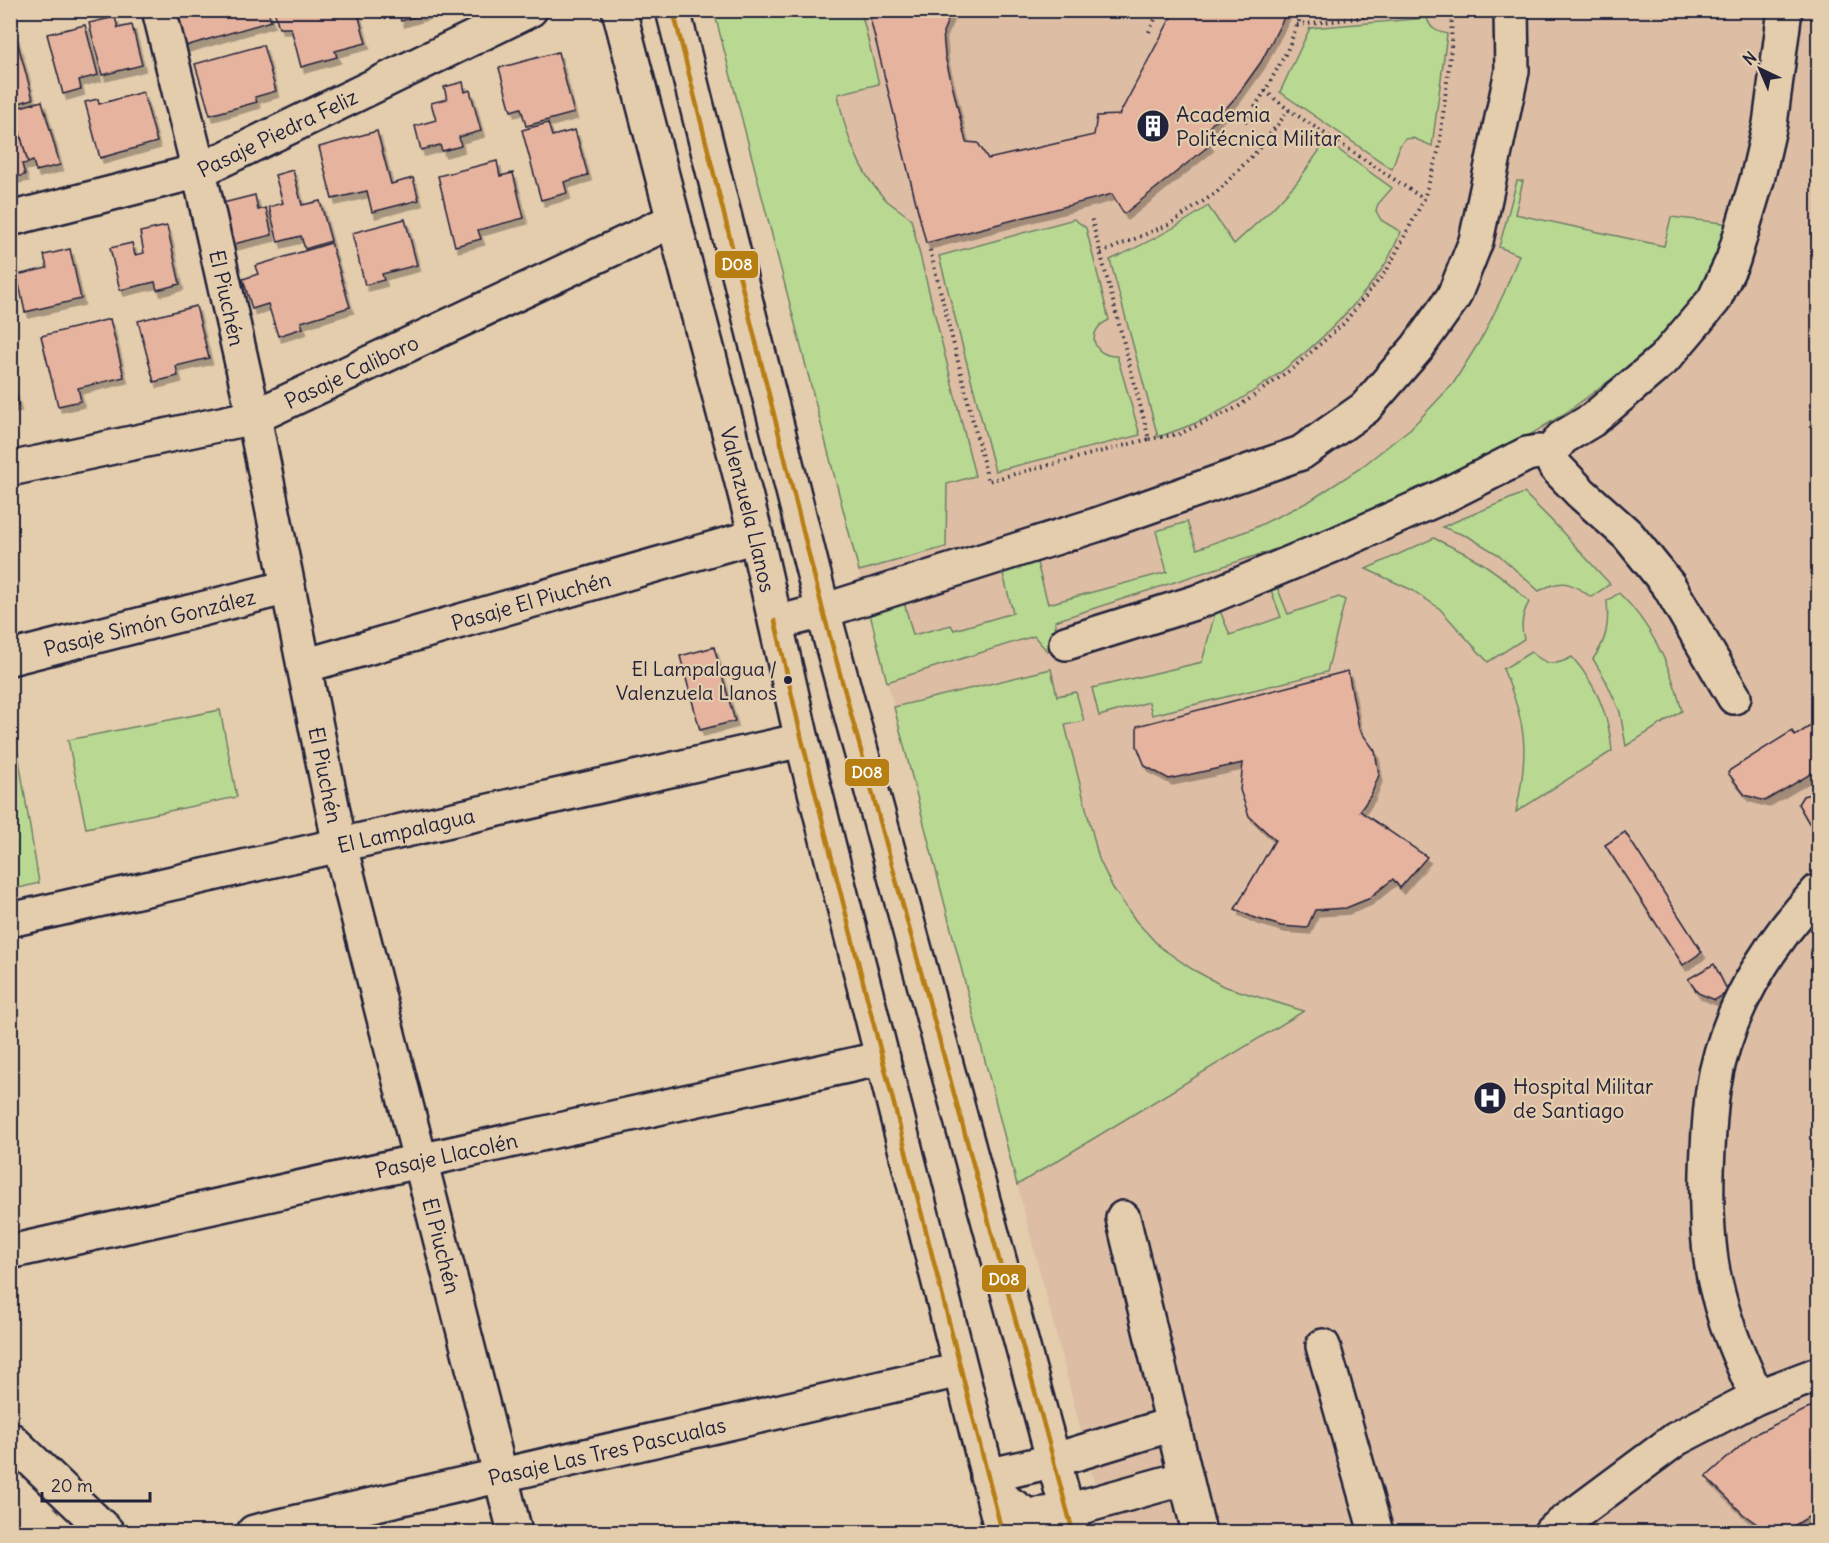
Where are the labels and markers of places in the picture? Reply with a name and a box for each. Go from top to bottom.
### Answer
place label: Academia Politécnica Militar [1176,101,1342,152]
building icon: Academia Politécnica Militar [1135,108,1171,144]
place label: El Lampalagua / Valenzuela Llanos [616,656,777,705]
marker: El Lampalagua / Valenzuela Llanos [782,674,794,686]
place label: Hospital Militar de Santiago [1513,1073,1654,1124]
hospital icon: Hospital Militar de Santiago [1472,1080,1508,1116]

